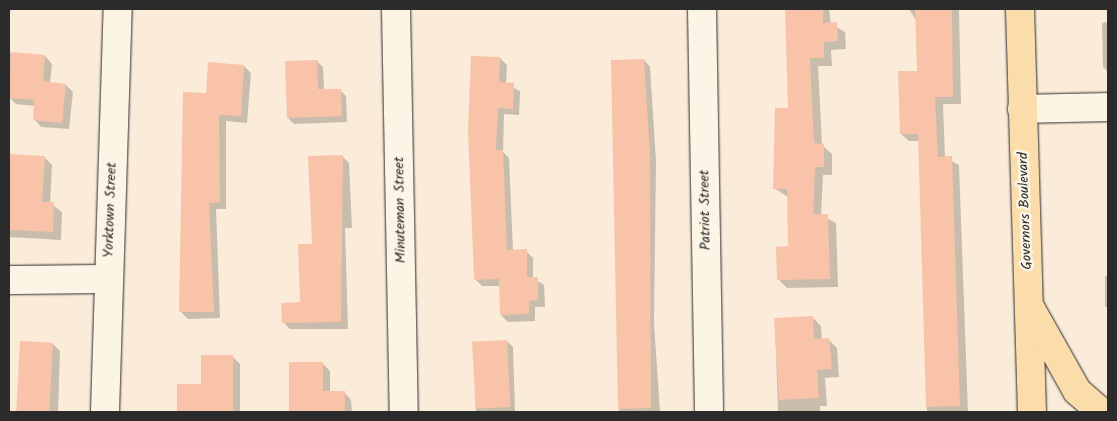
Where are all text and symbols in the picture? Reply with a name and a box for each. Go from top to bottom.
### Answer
street label: Governors Boulevard [1015,152,1035,270]
street label: Minuteman Street [391,157,409,263]
street label: Yorktown Street [100,162,120,258]
street label: Patriot Street [696,170,714,250]

